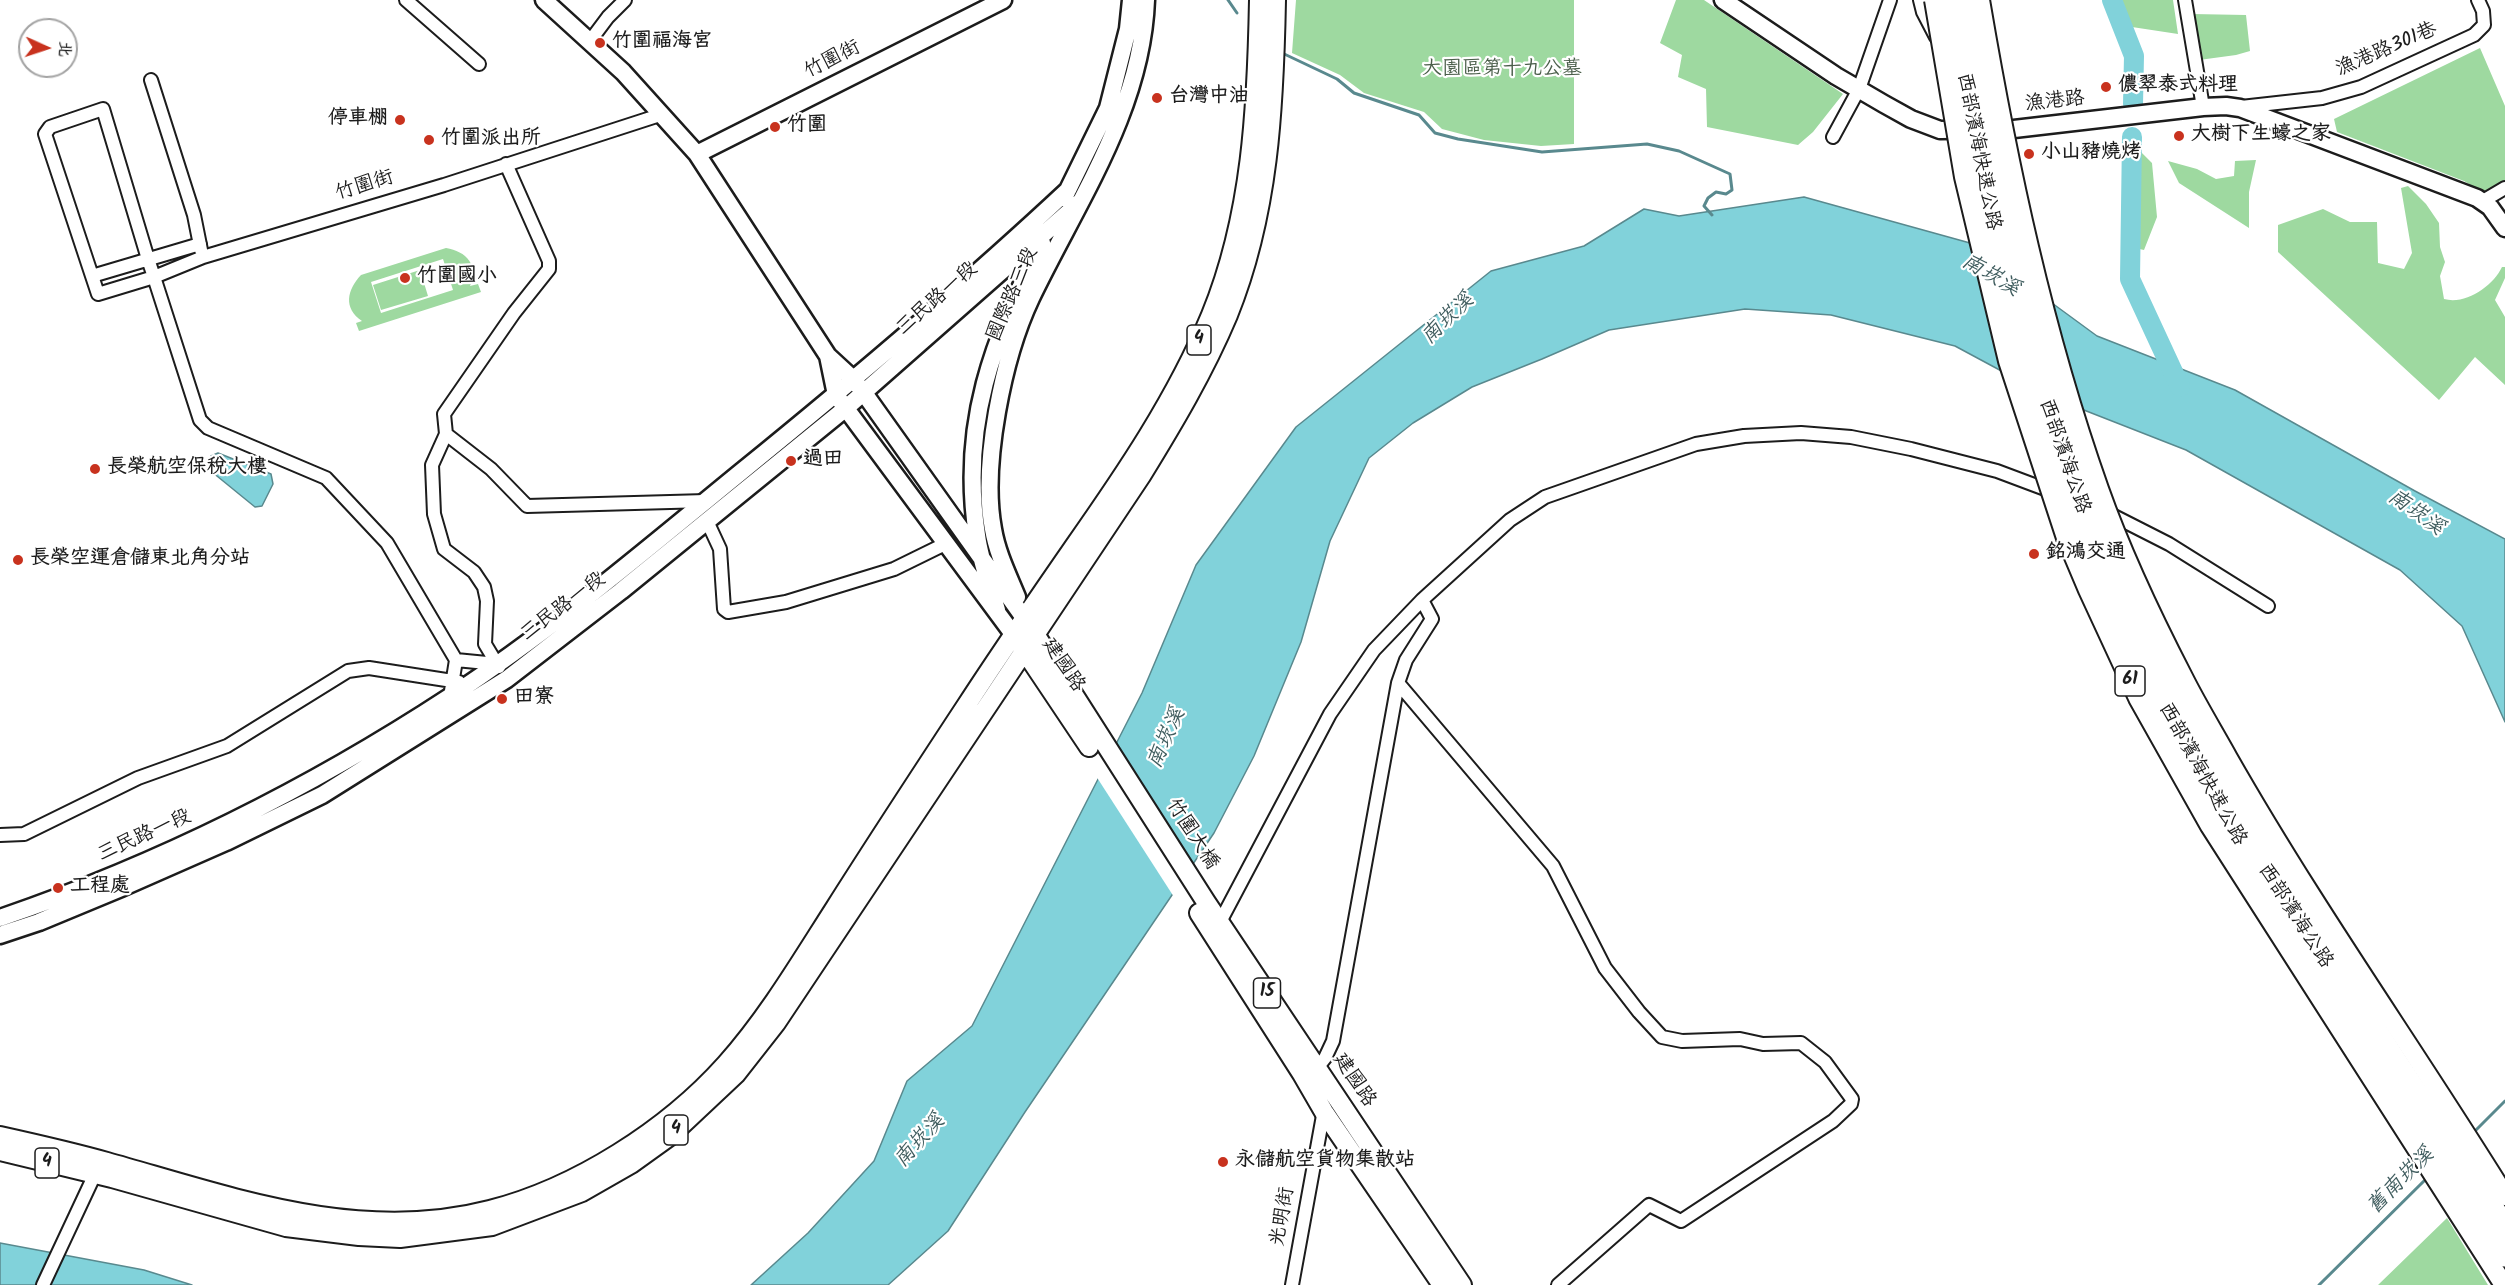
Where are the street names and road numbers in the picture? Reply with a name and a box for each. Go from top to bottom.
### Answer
street label: 漁港路301巷 [2333,19,2441,83]
street label: 竹圍街 [801,37,865,85]
street label: 西部濱海快速公路 [1950,71,2004,233]
street label: 漁港路 [2024,88,2086,118]
street label: 竹圍街 [333,167,397,207]
street label: 國際路三段 [983,244,1045,346]
street label: 三民路一段 [892,258,984,342]
road number: 4 [1187,325,1211,355]
street label: 西部濱海公路 [2032,396,2094,518]
street label: 三民路一段 [517,568,611,648]
street label: 建國路 [1035,634,1089,698]
road number: 61 [2115,666,2145,696]
street label: 西部濱海快速公路 [2152,699,2250,851]
street label: 竹圍大橋 [1159,795,1223,875]
street label: 三民路一段 [94,806,196,868]
street label: 西部濱海公路 [2251,860,2337,974]
road number: 15 [1254,978,1280,1008]
street label: 建國路 [1326,1049,1380,1113]
road number: 4 [664,1115,688,1145]
road number: 4 [35,1148,59,1178]
street label: 光明街 [1267,1185,1301,1249]

